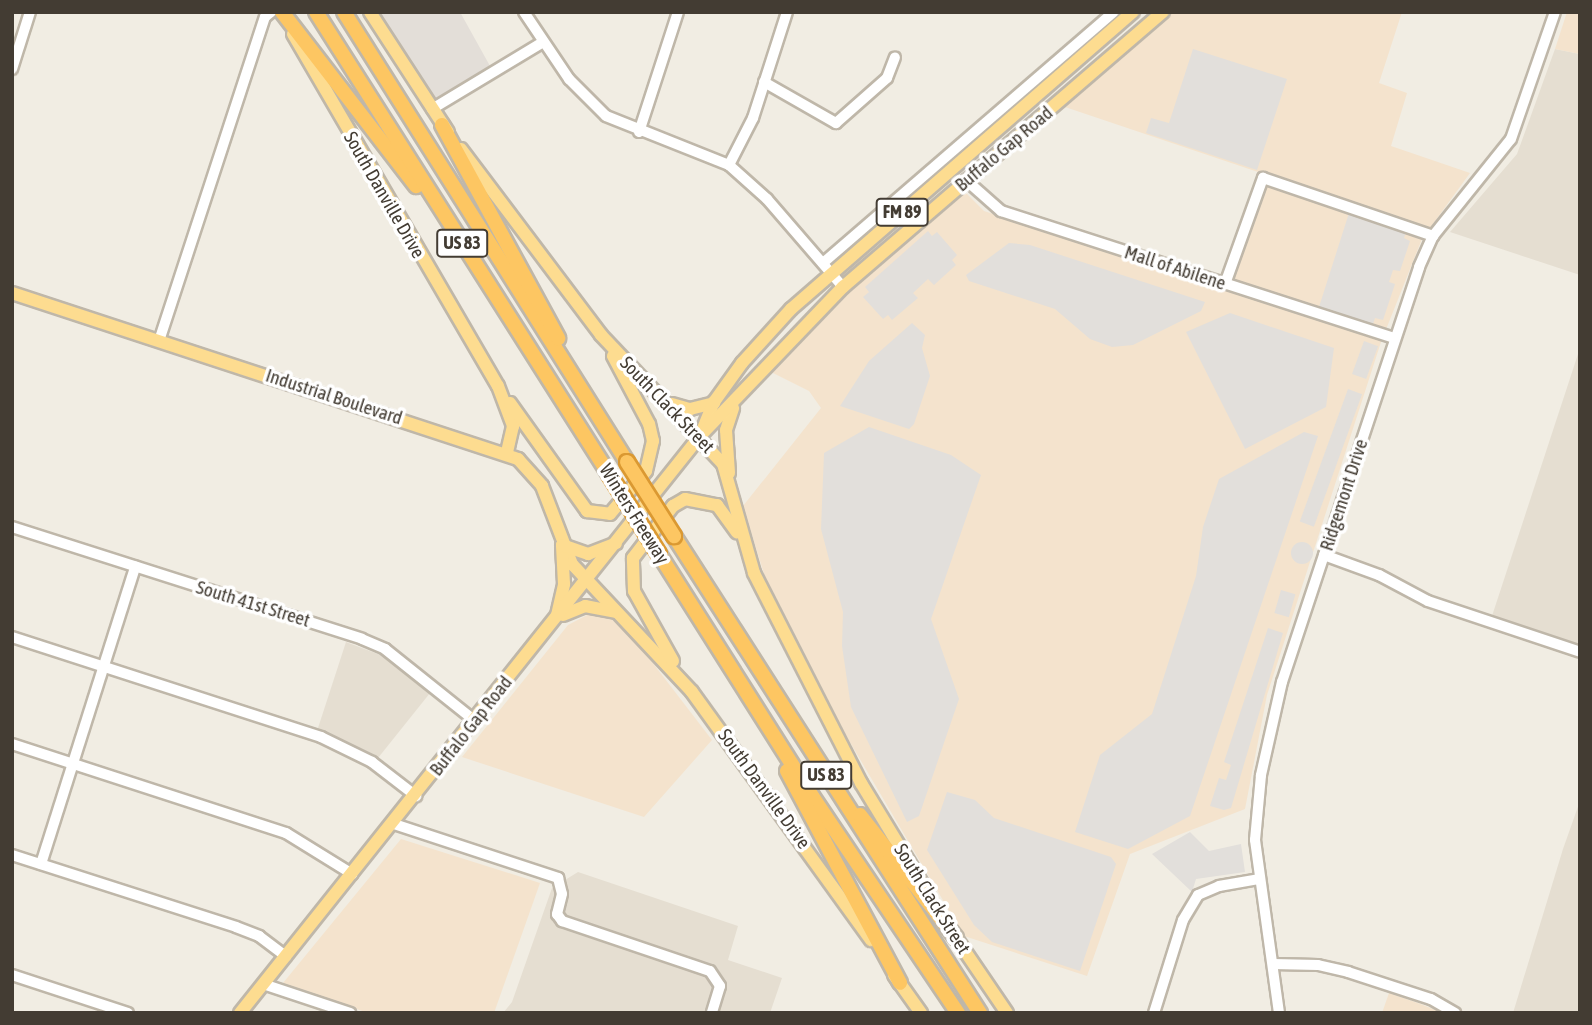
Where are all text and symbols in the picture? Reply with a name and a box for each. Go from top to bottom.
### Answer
street label: Buffalo Gap Road [951,102,1057,196]
street label: South Danville Drive [339,128,429,262]
road number: FM 89 [874,197,930,226]
road number: US 83 [436,229,488,258]
street label: Mall of Abilene [1122,241,1228,295]
street label: South Clack Street [615,352,719,458]
street label: Industrial Boulevard [263,364,405,430]
street label: Ridgemont Drive [1315,436,1373,554]
street label: Winters Freeway [594,460,674,568]
street label: South 41st Street [193,576,313,632]
street label: Buffalo Gap Road [425,672,517,780]
street label: South Danville Drive [713,725,815,853]
road number: US 83 [800,760,852,790]
street label: South Clack Street [889,840,975,958]

